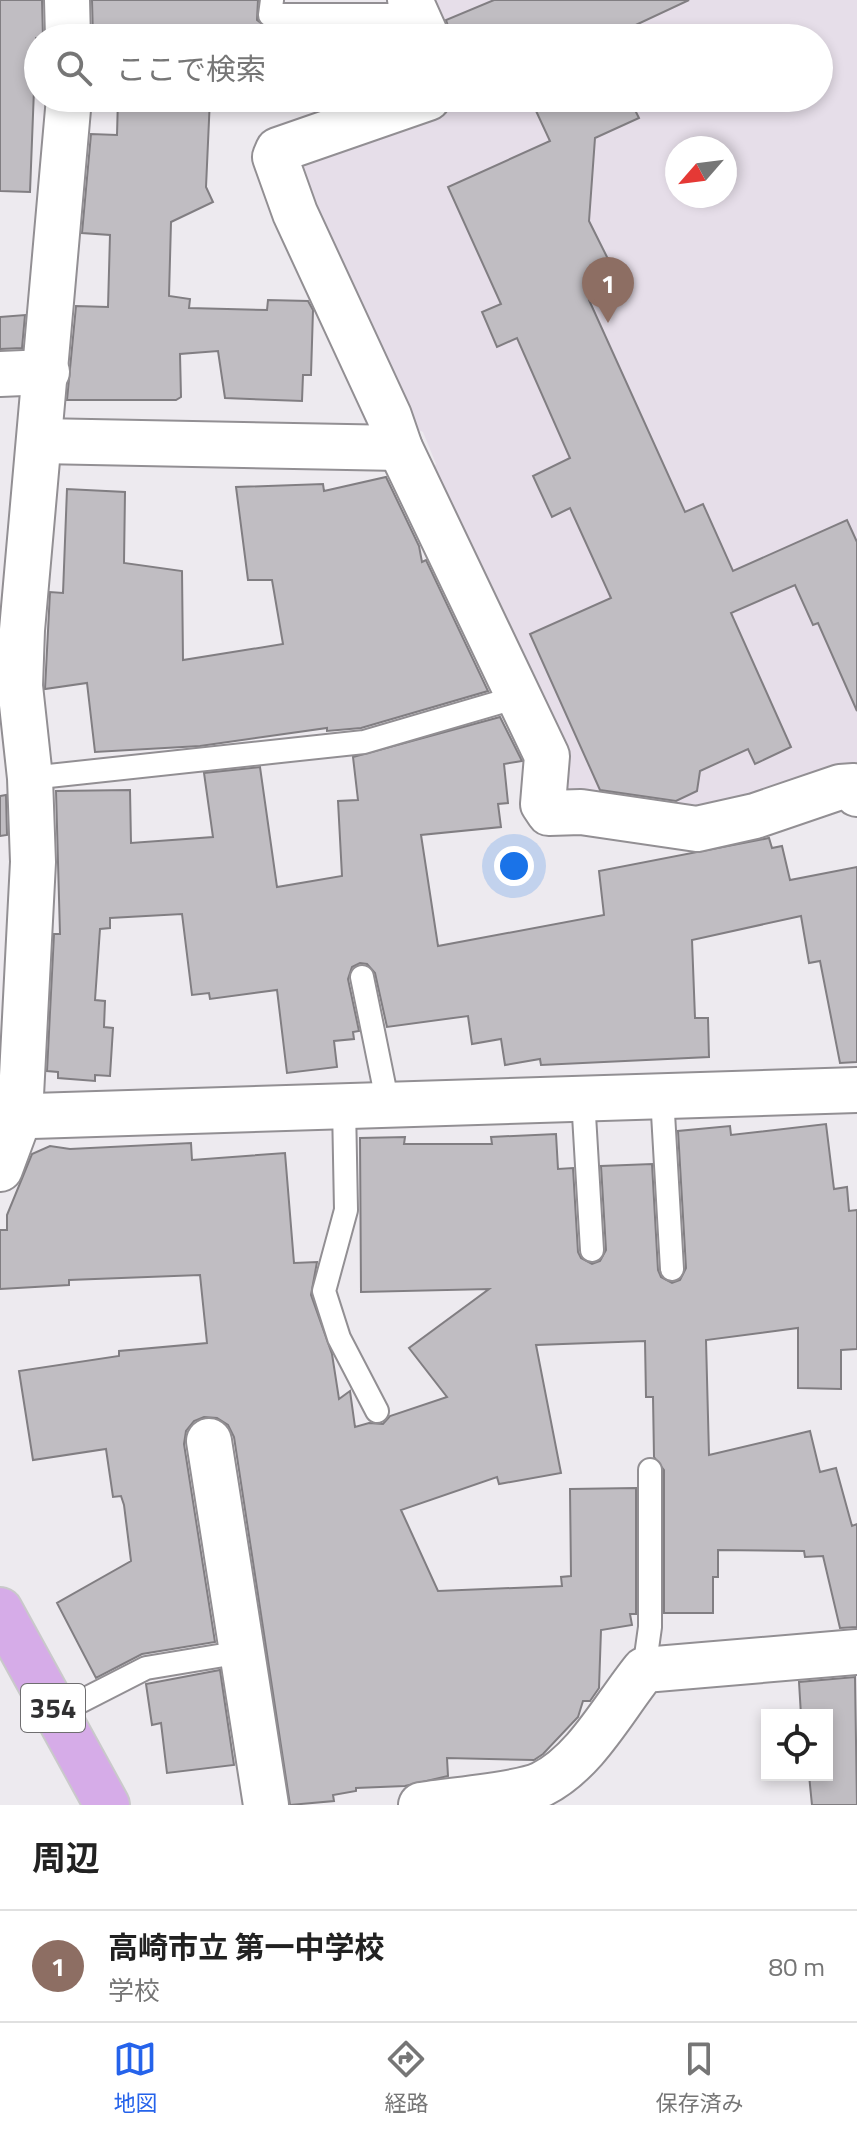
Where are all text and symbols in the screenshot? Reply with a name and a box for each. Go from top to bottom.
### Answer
search box [24,24,833,112]
icon: search [52,46,96,90]
text: ここで検索 [116,46,266,92]
north arrow [665,136,737,208]
pin: 1 [582,257,634,323]
your location [494,846,534,886]
road number: 354 [21,1684,85,1732]
map controls [761,1709,833,1781]
button: locate [761,1709,833,1781]
text: 周辺 [32,1831,100,1883]
text: 高崎市立 第一中学校 [108,1924,385,1970]
text: 1 [51,1947,65,1986]
text: 80 m [768,1947,825,1986]
text: 学校 [108,1971,160,2010]
tab: 地図 [113,2037,158,2120]
tab: 経路 [384,2037,429,2120]
tab: 保存済み [655,2037,744,2120]

